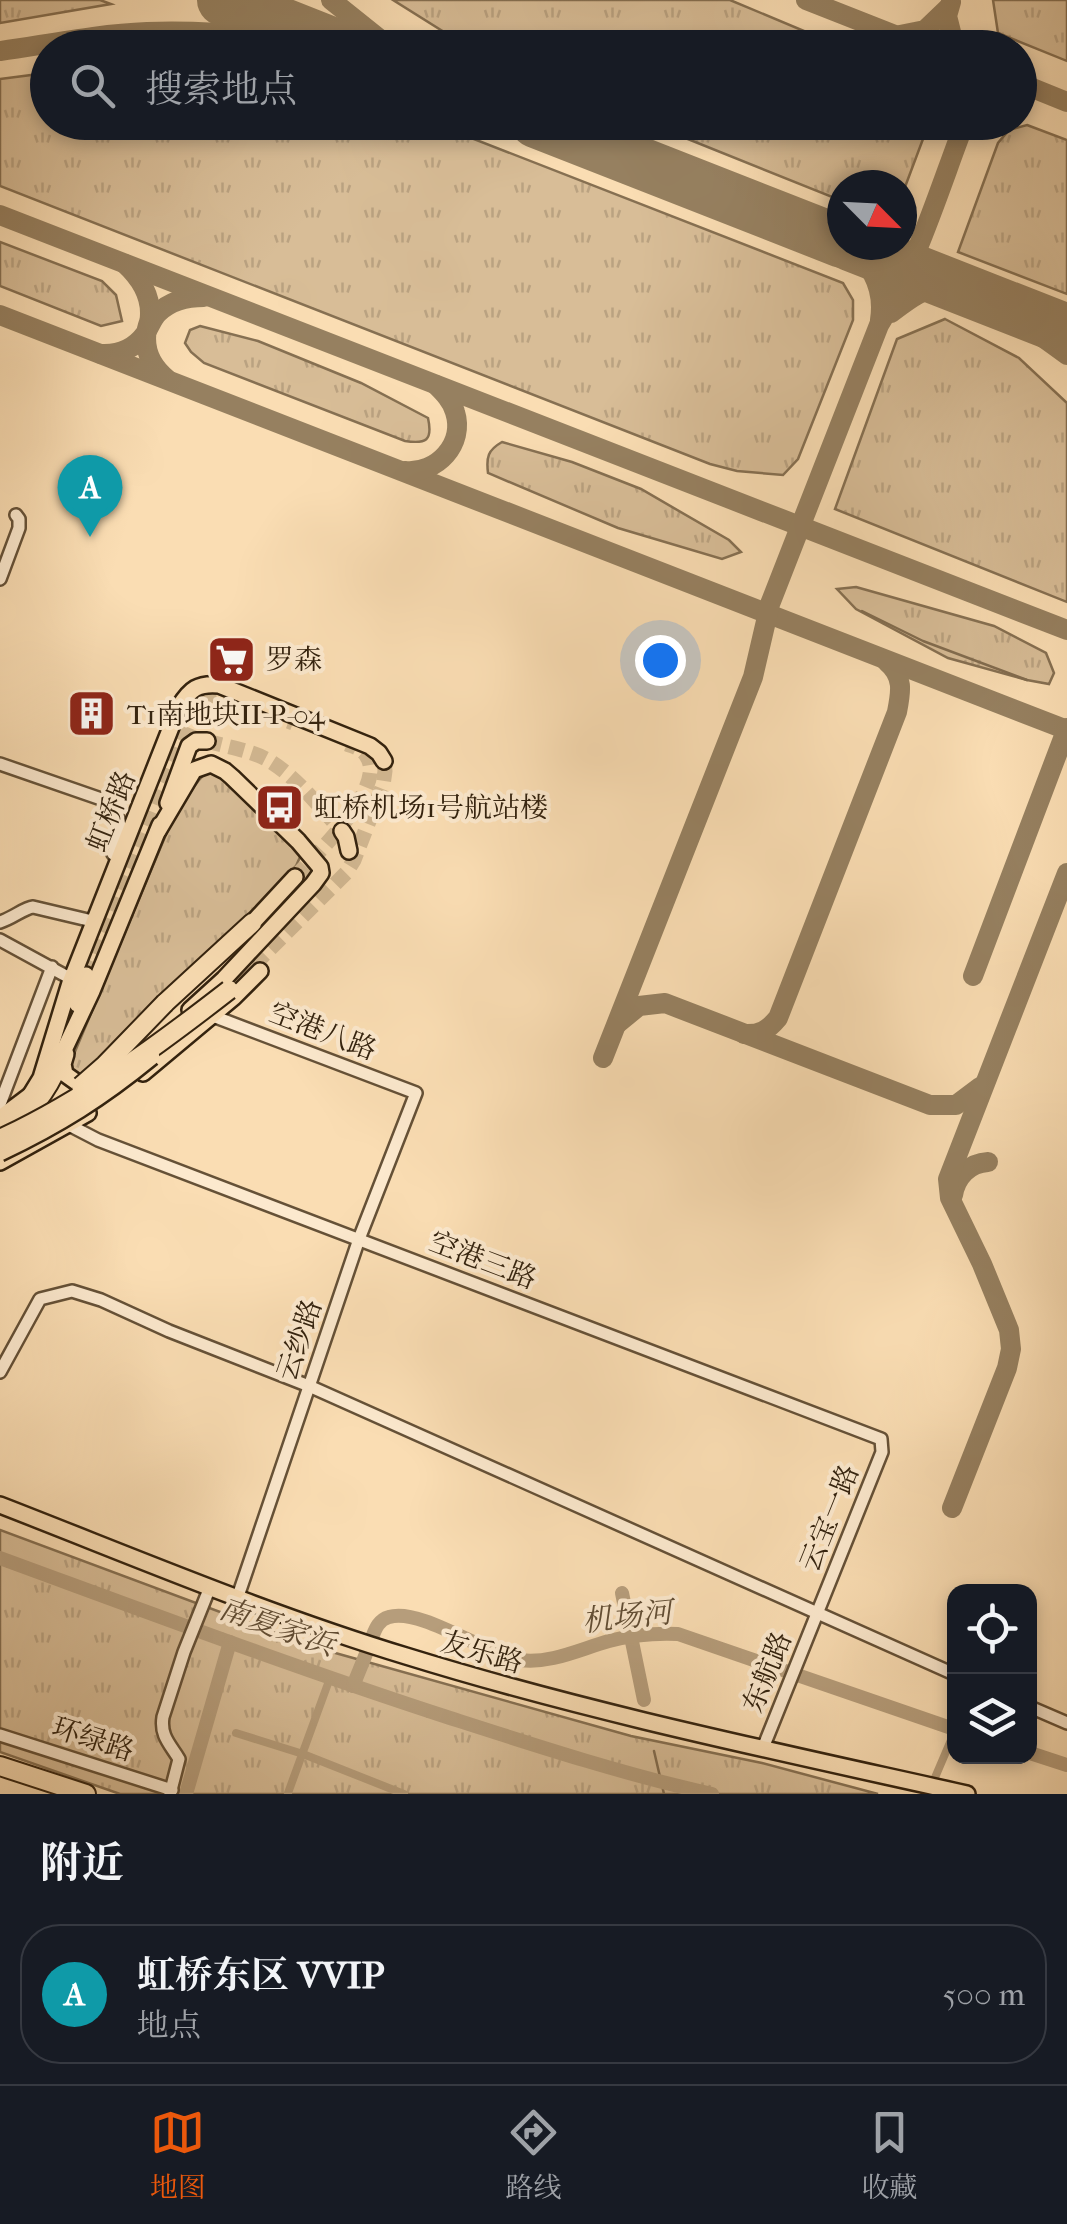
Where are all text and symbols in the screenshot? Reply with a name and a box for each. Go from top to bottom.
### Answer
search box [30,30,1037,140]
icon: search [65,58,120,113]
text: 搜索地点 [145,67,297,112]
north arrow [827,170,917,260]
pin: A [58,454,122,537]
supermarket icon: 罗森 [205,633,257,685]
your location [635,635,686,686]
place label: 罗森 [266,643,322,676]
building icon: T1南地块II-P-04 [66,688,118,740]
place label: T1南地块II-P-04 [127,698,326,731]
street label: 虹桥路 [80,766,142,856]
bus stop icon: 虹桥机场1号航站楼 [253,781,305,833]
place label: 虹桥机场1号航站楼 [314,791,548,824]
street label: 空港八路 [265,996,381,1066]
street label: 空港三路 [425,1225,541,1295]
street label: 云纱路 [270,1295,328,1385]
street label: 云宝一路 [793,1460,865,1576]
map controls [947,1584,1037,1764]
button: locate [947,1584,1037,1674]
water label: 南夏家浜 [215,1591,341,1664]
water label: 机场河 [580,1594,679,1639]
street label: 友乐路 [437,1625,527,1679]
street label: 东航路 [736,1627,798,1717]
button: layers [947,1674,1037,1764]
street label: 环绿路 [48,1710,138,1768]
text: 附近 [40,1839,124,1888]
text: 虹桥东区 VVIP [137,1953,385,1998]
text: A [64,1976,85,2013]
text: 500 m [943,1976,1025,2013]
text: 地点 [137,2007,201,2044]
tab: 地图 [150,2105,206,2205]
tab: 路线 [505,2105,561,2205]
tab: 收藏 [861,2105,917,2205]

